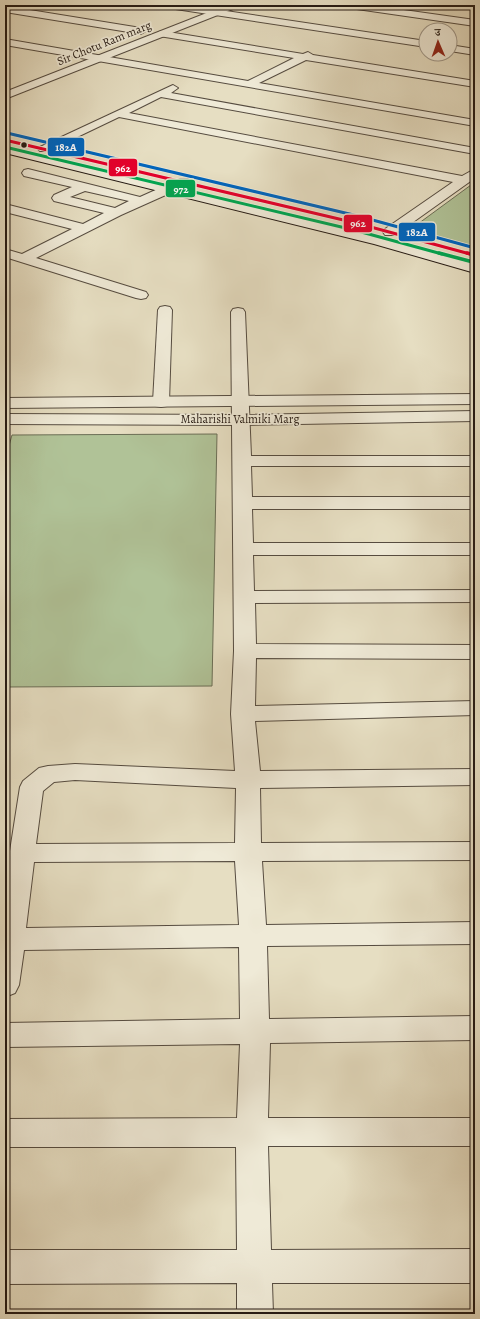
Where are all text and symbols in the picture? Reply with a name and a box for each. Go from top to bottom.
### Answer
street label: Sir Chotu Ram marg [54,17,154,69]
north arrow [418,22,458,62]
text: उ [434,25,442,40]
line badge: 182A [47,137,85,157]
unlabelled marker [19,140,29,150]
text: 182A [55,140,77,155]
line badge: 962 [108,158,138,177]
text: 962 [115,161,131,176]
line badge: 972 [165,179,196,198]
text: 972 [173,182,189,197]
line badge: 962 [343,214,373,233]
text: 962 [350,216,366,231]
line badge: 182A [398,222,436,242]
text: 182A [406,225,428,240]
street label: Maharishi Valmiki Marg [181,411,299,427]

